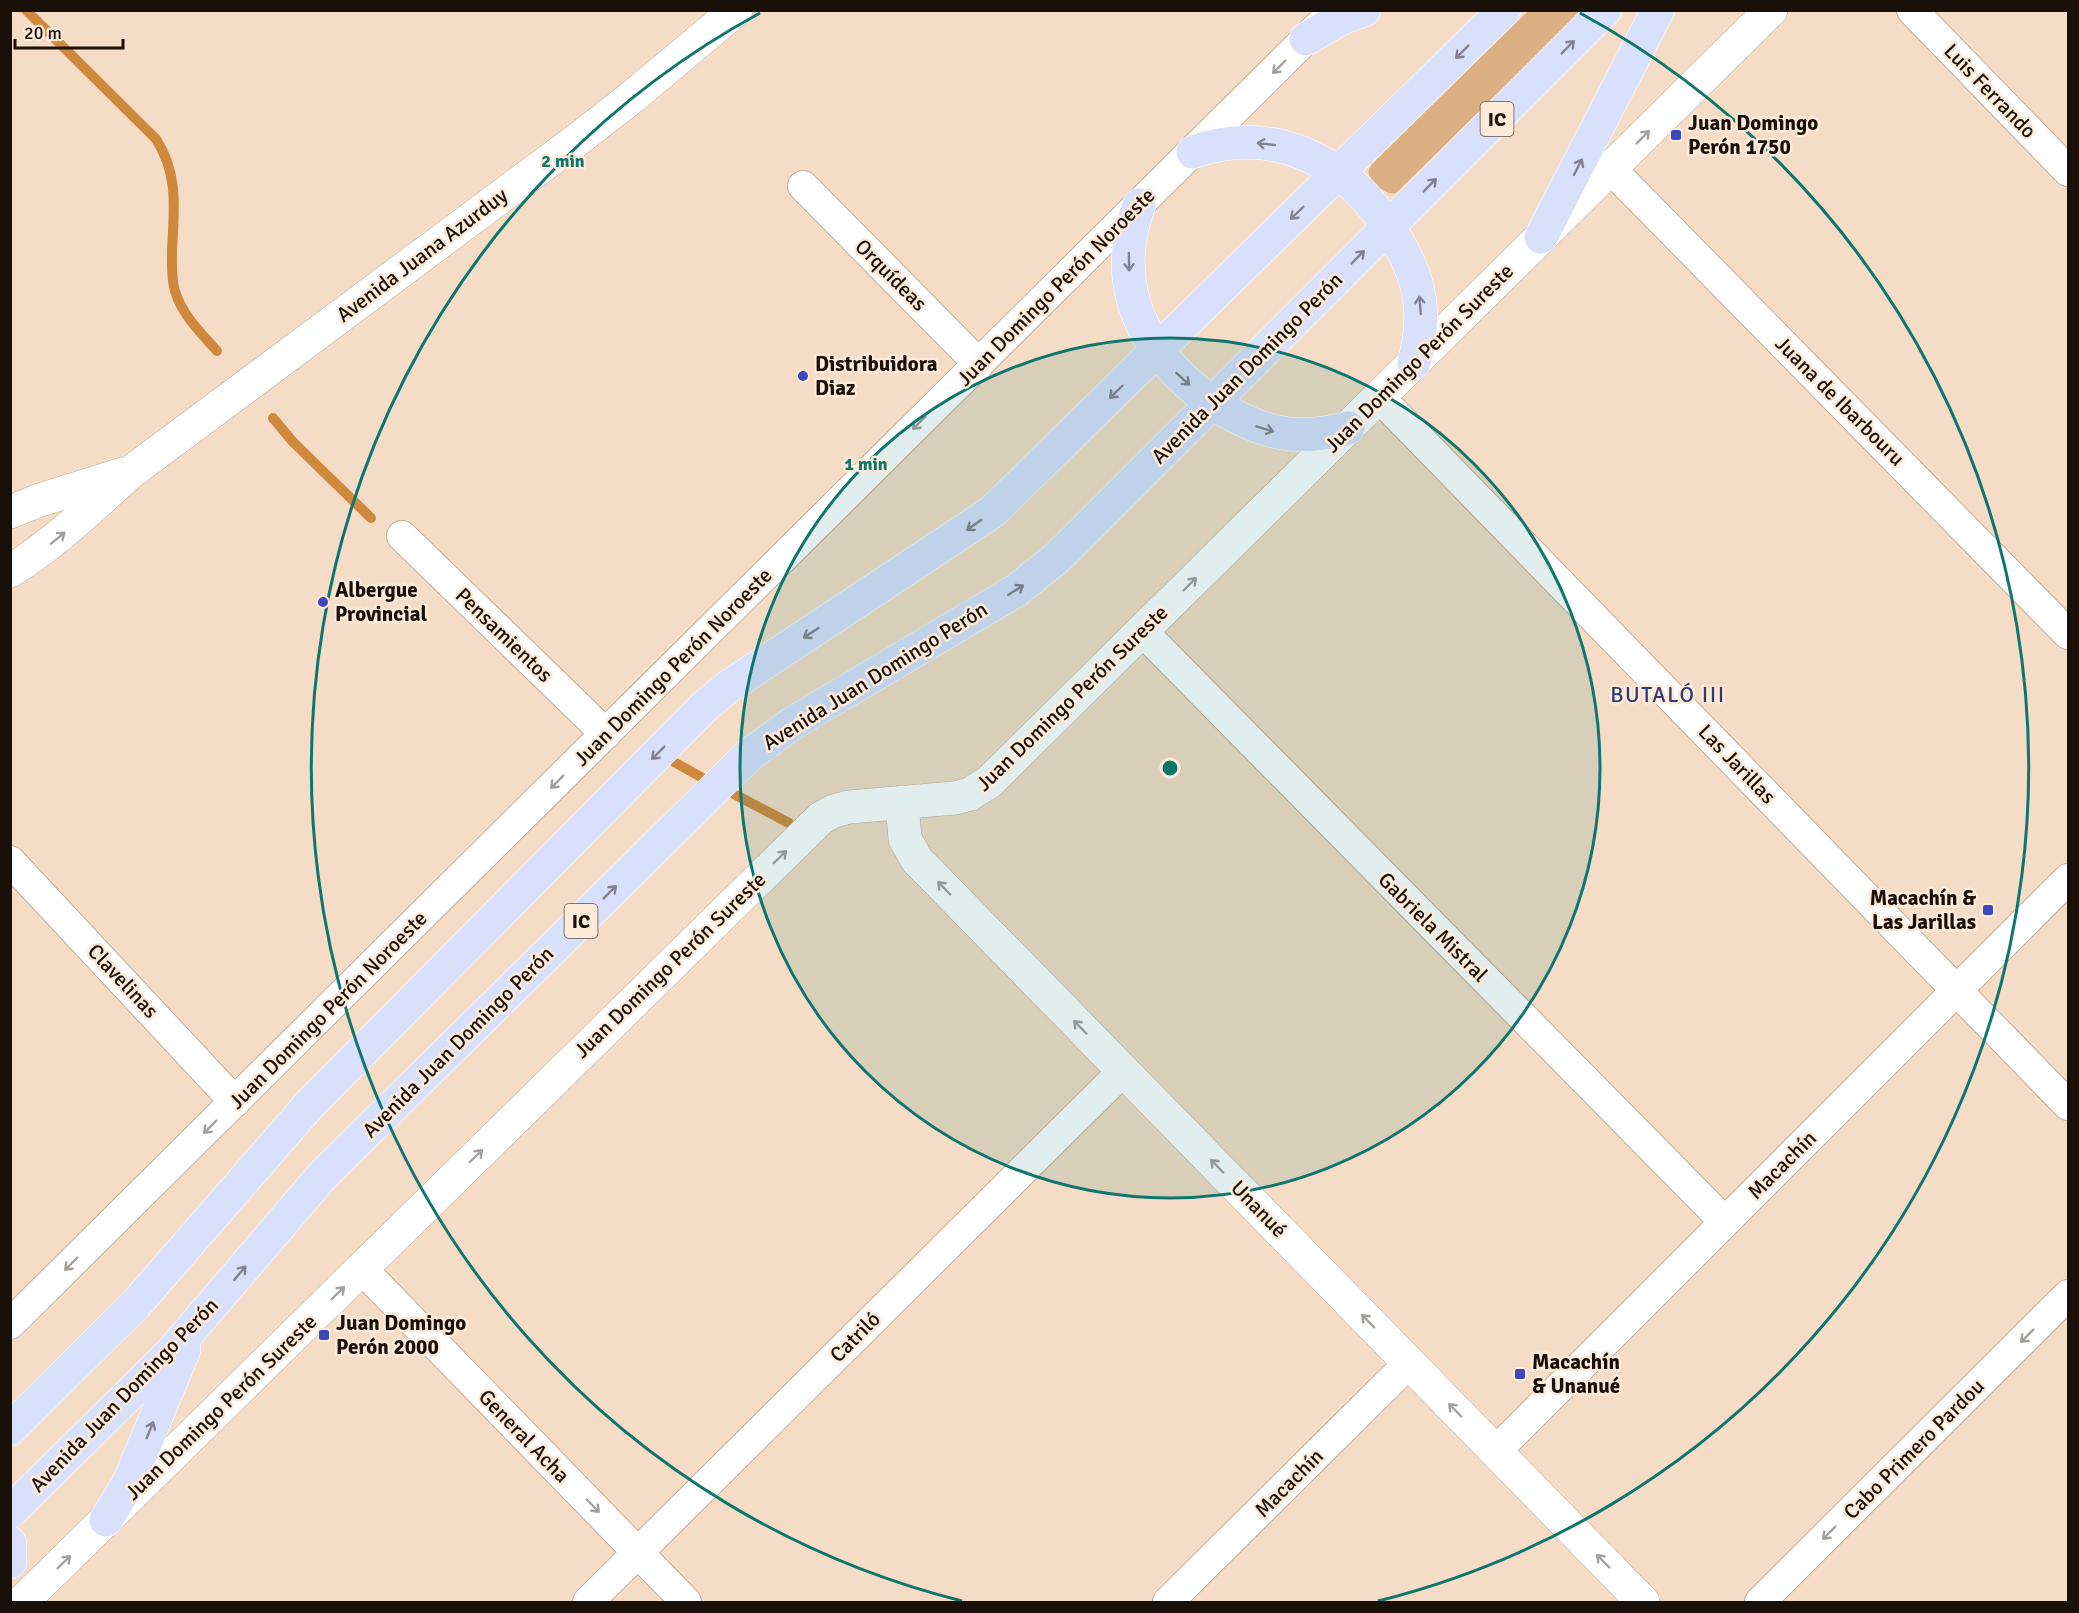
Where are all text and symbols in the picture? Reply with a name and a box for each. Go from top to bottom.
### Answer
scale bar [15,12,123,50]
text: 20 m [24,22,62,44]
street label: Luis Ferrando [1938,38,2042,144]
one-way arrow [1560,40,1575,55]
one-way arrow [1455,44,1469,59]
one-way arrow [1271,59,1286,74]
road number: IC [1480,102,1514,136]
place label: Juan Domingo Perón 1750 [1688,110,1818,160]
marker: Juan Domingo Perón 1750 [1669,128,1683,142]
one-way arrow [1635,130,1650,145]
one-way arrow [1257,138,1277,149]
text: 2 min [541,150,585,172]
one-way arrow [1572,158,1584,176]
one-way arrow [1422,178,1437,193]
street label: Avenida Juana Azurduy [331,182,513,328]
street label: Juan Domingo Perón Noroeste [951,182,1161,392]
one-way arrow [1290,206,1305,221]
street label: Orquídeas [850,234,932,316]
one-way arrow [1351,250,1366,264]
one-way arrow [1123,251,1135,271]
street label: Juan Domingo Perón Sureste [1319,258,1519,458]
street label: Avenida Juan Domingo Perón [1146,267,1348,469]
one-way arrow [1414,295,1425,315]
street label: Juana de Ibarbouru [1770,331,1910,471]
place label: Distribuidora Diaz [815,351,938,401]
marker: Distribuidora Diaz [796,369,810,383]
one-way arrow [1175,372,1190,386]
one-way arrow [1108,384,1123,399]
one-way arrow [911,416,926,431]
one-way arrow [1255,424,1274,435]
text: 1 min [844,453,888,475]
one-way arrow [966,519,982,531]
one-way arrow [50,531,66,544]
street label: Juan Domingo Perón Noroeste [568,562,778,772]
place label: Albergue Provincial [335,577,428,627]
one-way arrow [1182,577,1197,591]
street label: Pensamientos [450,582,558,688]
one-way arrow [1007,583,1024,595]
marker: Albergue Provincial [316,595,330,609]
street label: Avenida Juan Domingo Perón [758,596,992,756]
street label: Juan Domingo Perón Sureste [971,599,1173,797]
one-way arrow [803,627,820,639]
district label: BUTALÓ III [1610,681,1726,708]
street label: Las Jarillas [1693,719,1781,809]
one-way arrow [651,745,666,760]
centre of rings [1160,758,1180,778]
one-way arrow [549,775,564,790]
one-way arrow [773,850,788,864]
street label: Juan Domingo Perón Sureste [569,866,771,1064]
street label: Gabriela Mistral [1373,867,1493,987]
one-way arrow [937,880,951,895]
one-way arrow [602,885,617,900]
place label: Macachín & Las Jarillas [1870,885,1976,935]
marker: Macachín & Las Jarillas [1981,903,1995,917]
road number: IC [564,904,598,938]
street label: Juan Domingo Perón Noroeste [223,905,433,1115]
street label: Clavelinas [82,938,164,1024]
street label: Avenida Juan Domingo Perón [357,941,559,1143]
one-way arrow [1073,1019,1088,1034]
one-way arrow [202,1120,217,1134]
street label: Macachín [1742,1125,1822,1205]
one-way arrow [469,1148,484,1163]
one-way arrow [1210,1159,1224,1174]
street label: Unanué [1225,1175,1293,1243]
one-way arrow [64,1257,79,1272]
one-way arrow [233,1265,246,1281]
one-way arrow [330,1285,345,1300]
street label: Avenida Juan Domingo Perón [24,1292,224,1498]
street label: Catriló [824,1306,886,1368]
street label: Juan Domingo Perón Sureste [120,1308,322,1506]
place label: Juan Domingo Perón 2000 [336,1310,466,1360]
one-way arrow [1360,1313,1375,1328]
marker: Juan Domingo Perón 2000 [317,1328,331,1342]
one-way arrow [2020,1329,2035,1344]
place label: Macachín & Unanué [1532,1349,1620,1399]
marker: Macachín & Unanué [1513,1367,1527,1381]
street label: Cabo Primero Pardou [1838,1373,1990,1525]
street label: General Acha [473,1384,575,1488]
one-way arrow [1447,1402,1462,1417]
one-way arrow [145,1421,156,1440]
street label: Macachín [1249,1443,1329,1523]
one-way arrow [586,1499,600,1514]
one-way arrow [1822,1526,1837,1541]
one-way arrow [1595,1553,1610,1568]
one-way arrow [56,1554,71,1569]

